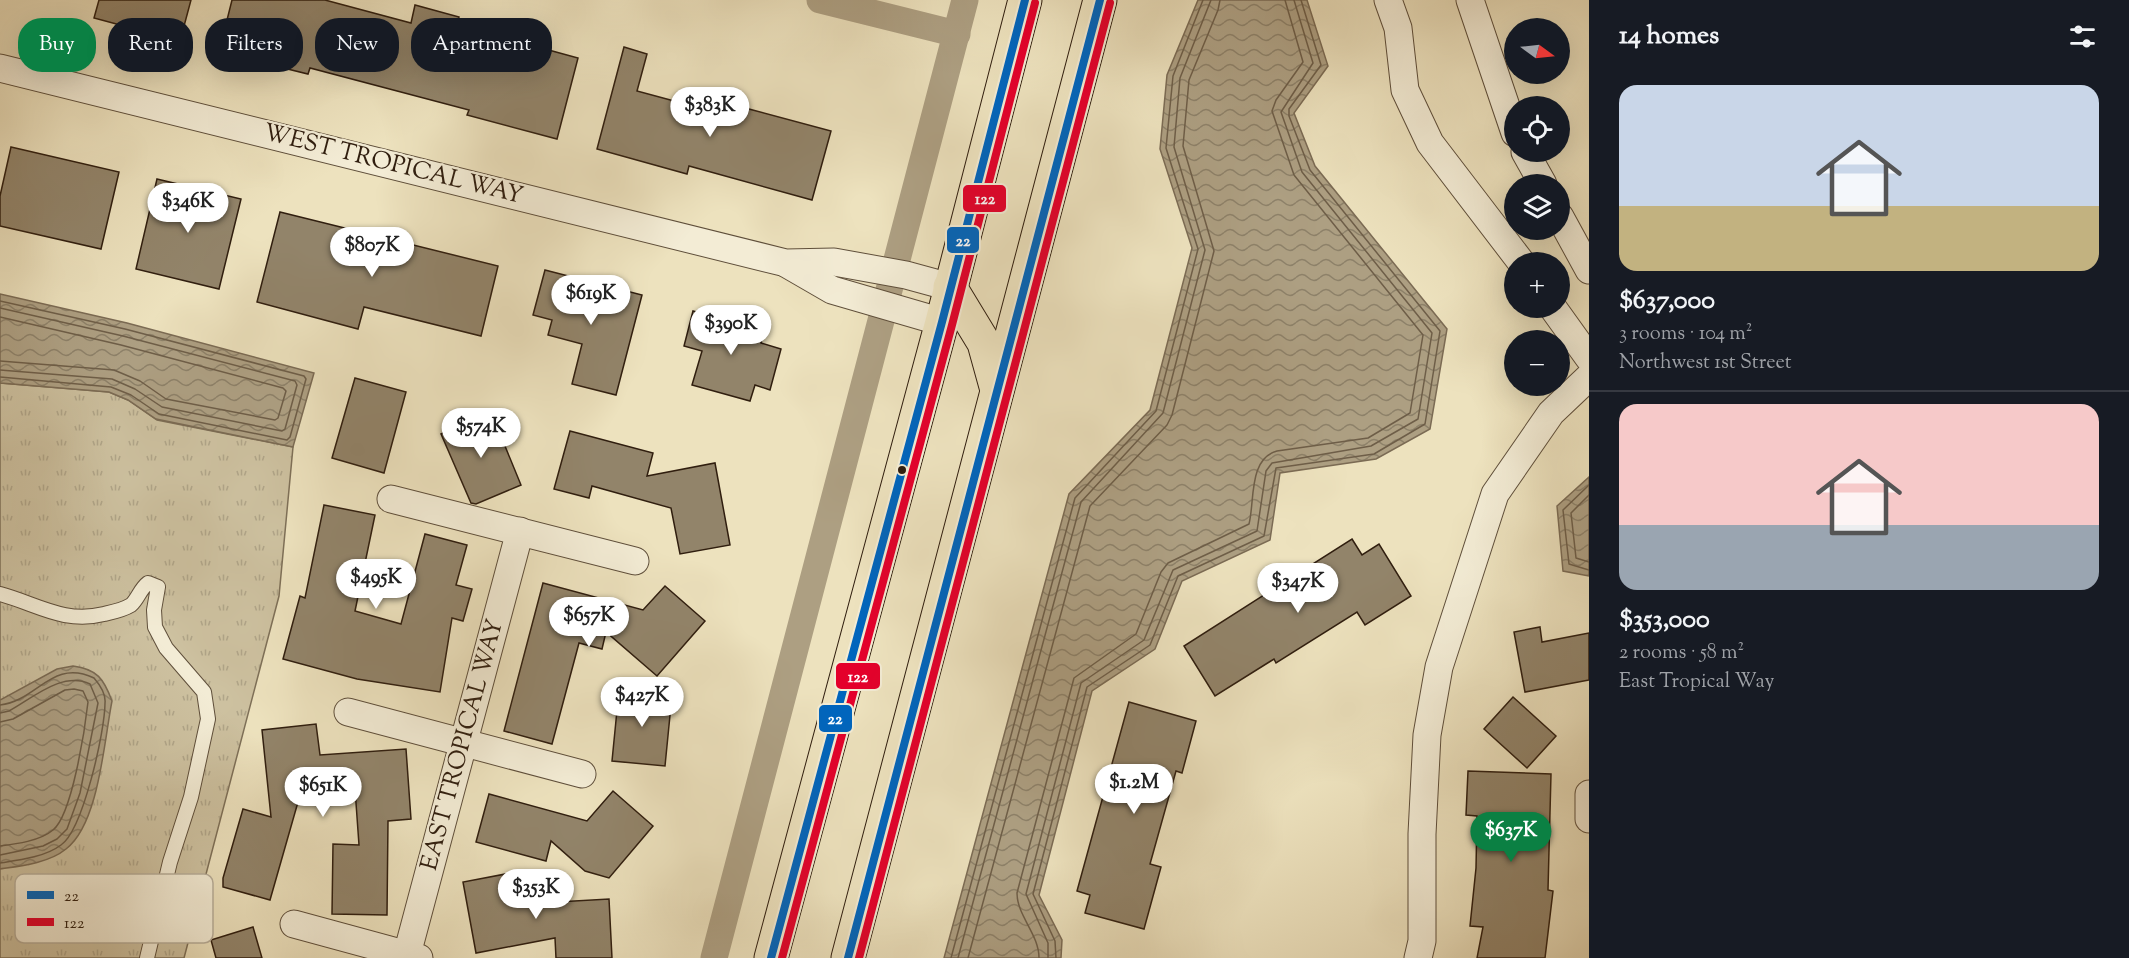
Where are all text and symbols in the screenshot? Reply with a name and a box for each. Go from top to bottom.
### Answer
chip: Buy [18,18,96,72]
chip: Rent [108,18,193,72]
chip: Filters [205,18,303,72]
chip: New [315,18,399,72]
chip: Apartment [411,18,552,72]
north arrow [1504,18,1570,84]
map controls [1504,18,1570,396]
text: 14 homes [1619,18,1719,55]
icon: filters [2066,20,2099,53]
pin: $383K [668,87,752,138]
text: $383K [684,92,736,121]
button: locate [1504,96,1570,162]
street label: WEST TROPICAL WAY [260,116,526,214]
icon: home [1805,124,1913,232]
button: layers [1504,174,1570,240]
pin: $346K [146,183,230,234]
line badge: 122 [962,184,1007,213]
text: $346K [161,188,215,217]
text: 122 [975,189,996,212]
line badge: 22 [946,226,980,254]
pin: $807K [330,227,414,278]
text: 22 [956,231,971,254]
text: $807K [344,232,400,261]
button: + [1504,252,1570,318]
pin: $619K [549,275,633,326]
text: $619K [565,280,617,309]
text: $637,000 [1619,283,1715,320]
pin: $390K [689,305,773,356]
text: $390K [704,310,758,339]
text: 3 rooms · 104 m² [1619,320,1753,349]
button: − [1504,330,1570,396]
text: Northwest 1st Street [1619,349,1792,378]
pin: $574K [439,408,523,459]
text: $574K [456,413,506,442]
icon: home [1805,443,1913,551]
unlabelled marker [896,464,908,476]
pin: $495K [334,559,418,610]
pin: $347K [1256,563,1340,614]
text: $495K [350,564,402,593]
text: $347K [1271,568,1325,597]
pin: $657K [547,597,631,648]
text: $657K [563,602,615,631]
text: $353,000 [1619,602,1710,639]
street label: EAST TROPICAL WAY [413,616,513,874]
text: 2 rooms · 58 m² [1619,639,1744,668]
line badge: 122 [835,662,881,690]
text: 122 [848,667,869,690]
text: East Tropical Way [1619,668,1775,697]
pin: $427K [600,677,684,728]
text: $427K [615,682,669,711]
line badge: 22 [818,704,853,733]
text: 22 [828,709,843,732]
pin: $1.2M [1092,764,1176,815]
pin: $651K [281,767,365,818]
text: $1.2M [1109,769,1159,798]
text: $651K [299,772,347,801]
pin: $637K [1469,812,1553,863]
text: $637K [1484,817,1538,846]
pin: $353K [494,869,578,920]
legend [15,874,213,943]
text: $353K [512,874,560,903]
text: 22 [64,886,79,909]
text: 122 [64,913,85,936]

